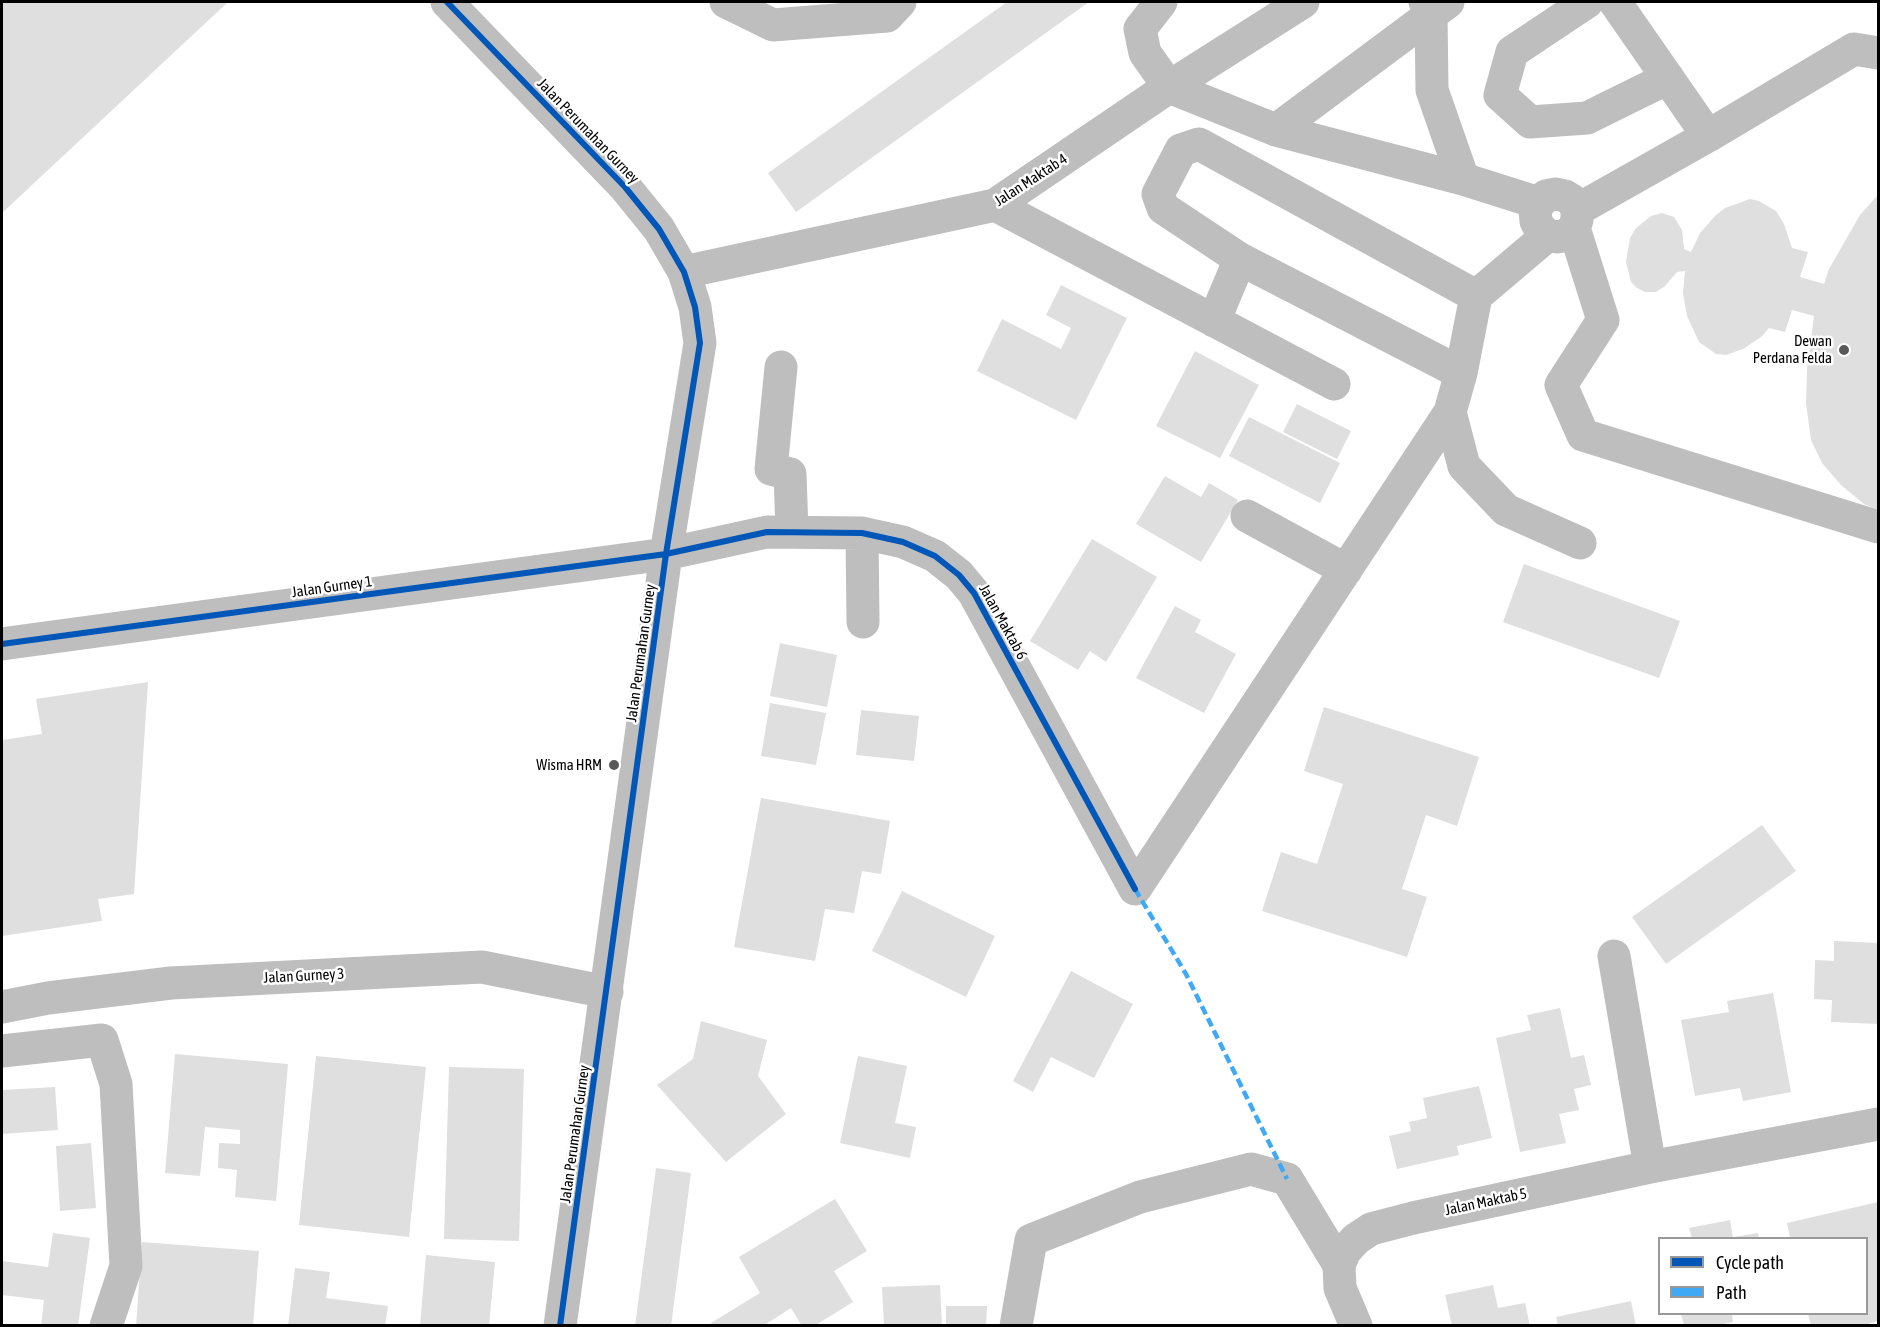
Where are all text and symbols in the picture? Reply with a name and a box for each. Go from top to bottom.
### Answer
street label: Jalan Perumahan Gurney [533,75,643,187]
street label: Jalan Maktab 4 [991,150,1071,210]
place label: Dewan Perdana Felda [1753,332,1832,367]
marker: Dewan Perdana Felda [1837,343,1851,357]
street label: Jalan Gurney 1 [291,572,373,602]
street label: Jalan Maktab 6 [975,581,1031,663]
street label: Jalan Perumahan Gurney [622,583,660,723]
place label: Wisma HRM [536,756,602,774]
marker: Wisma HRM [607,758,621,772]
street label: Jalan Gurney 3 [263,965,345,987]
street label: Jalan Perumahan Gurney [556,1064,594,1204]
street label: Jalan Maktab 5 [1443,1185,1529,1219]
legend [1658,1237,1868,1315]
text: Cycle path [1716,1252,1784,1273]
text: Path [1716,1282,1747,1303]

